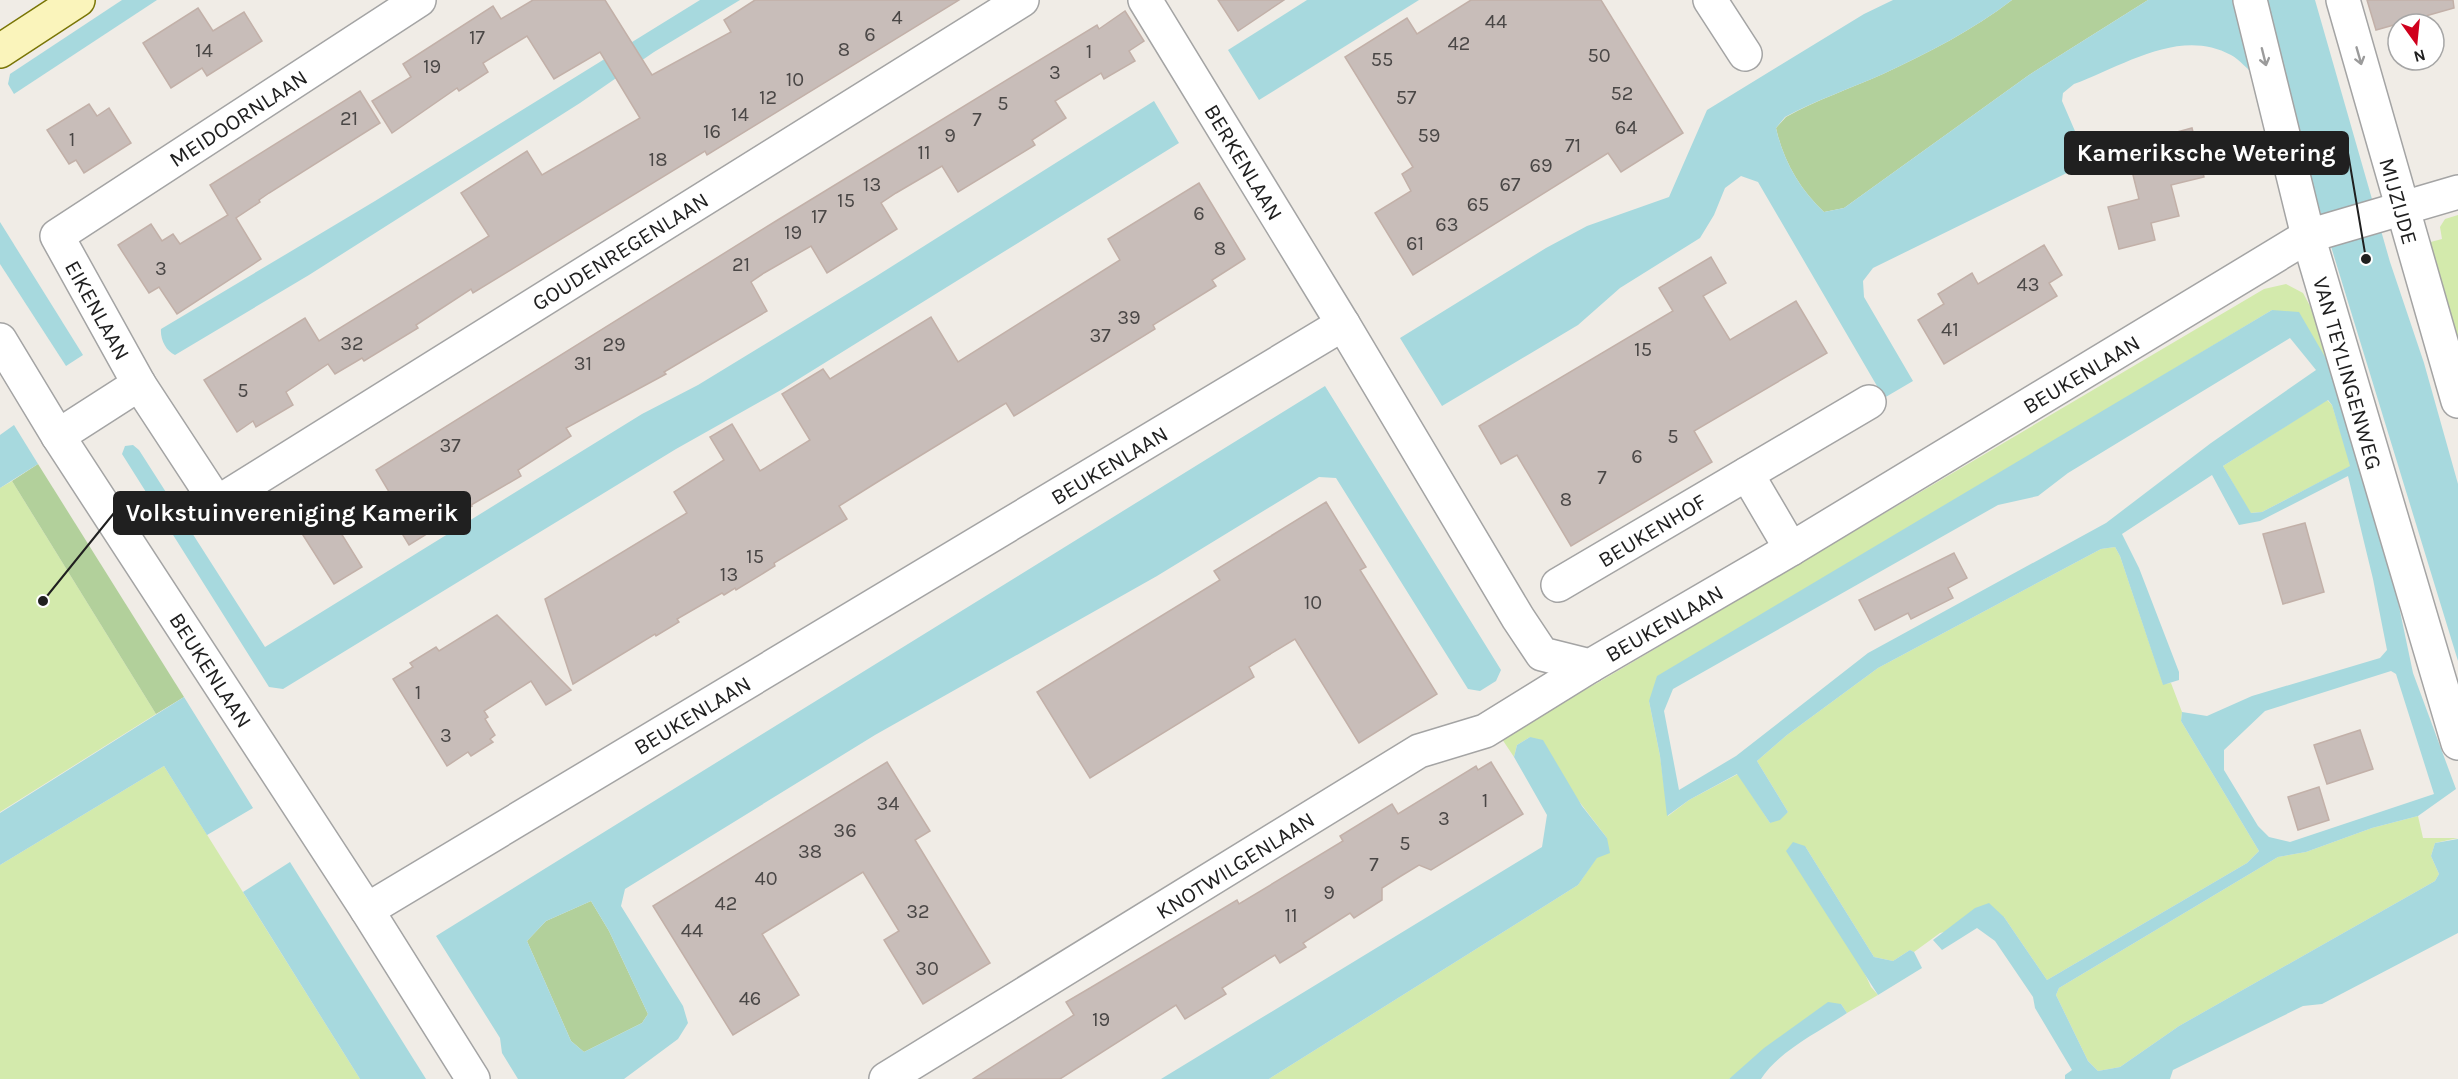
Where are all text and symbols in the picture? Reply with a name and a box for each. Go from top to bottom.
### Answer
house number: 4 [891,6,903,29]
house number: 44 [1485,10,1507,33]
north arrow [2386,12,2446,72]
house number: 6 [864,23,876,46]
house number: 17 [469,26,486,49]
house number: 42 [1448,32,1470,55]
house number: 8 [838,38,850,61]
house number: 14 [195,39,213,62]
house number: 1 [1086,40,1092,63]
house number: 50 [1587,44,1611,67]
text: N [2412,45,2428,67]
one-way arrow [2353,46,2365,65]
one-way arrow [2258,47,2270,66]
house number: 55 [1371,48,1393,71]
house number: 19 [423,55,441,78]
house number: 3 [1049,61,1061,84]
street label: MEIDOORNLAAN [165,65,312,173]
house number: 10 [786,68,804,91]
house number: 52 [1611,82,1633,105]
house number: 12 [759,86,777,109]
house number: 57 [1396,86,1417,109]
house number: 5 [997,92,1009,115]
street label: BERKENLAAN [1198,100,1288,225]
house number: 14 [731,103,749,126]
house number: 21 [340,107,358,130]
house number: 7 [972,108,982,131]
house number: 64 [1615,116,1637,139]
house number: 16 [703,120,721,143]
house number: 9 [944,124,956,147]
house number: 59 [1418,124,1440,147]
house number: 1 [69,128,75,151]
callout: Kameriksche Wetering [2065,132,2348,174]
house number: 71 [1565,134,1581,157]
text: Kameriksche Wetering [2077,139,2335,167]
house number: 11 [917,141,931,164]
house number: 18 [649,148,667,171]
house number: 69 [1529,154,1553,177]
street label: MIJZIJDE [2373,155,2423,247]
house number: 13 [863,173,881,196]
house number: 67 [1500,173,1521,196]
street label: GOUDENREGENLAAN [528,187,713,317]
house number: 15 [837,189,855,212]
house number: 65 [1467,193,1489,216]
house number: 6 [1193,202,1205,225]
house number: 17 [811,205,828,228]
house number: 63 [1435,213,1459,236]
house number: 19 [784,221,802,244]
house number: 61 [1406,232,1424,255]
house number: 8 [1214,237,1226,260]
house number: 21 [732,253,750,276]
street label: EIKENLAAN [59,256,135,365]
house number: 3 [155,257,167,280]
house number: 43 [2017,273,2039,296]
street label: VAN TEYLINGENWEG [2307,274,2387,473]
house number: 39 [1117,306,1141,329]
house number: 41 [1941,318,1959,341]
house number: 37 [1089,324,1111,347]
street label: BEUKENLAAN [2018,330,2145,420]
house number: 32 [340,332,364,355]
house number: 29 [602,333,626,356]
house number: 15 [1634,338,1652,361]
house number: 31 [574,352,592,375]
house number: 5 [237,379,249,402]
street label: BEUKENLAAN [1046,421,1173,511]
house number: 5 [1667,425,1679,448]
house number: 37 [439,434,461,457]
house number: 6 [1631,445,1643,468]
house number: 7 [1597,466,1607,489]
house number: 8 [1560,488,1572,511]
street label: BEUKENHOF [1594,488,1711,573]
callout: Volkstuinvereniging Kamerik [114,492,470,534]
text: Volkstuinvereniging Kamerik [126,499,458,527]
house number: 15 [746,545,764,568]
house number: 13 [720,563,738,586]
street label: BEUKENLAAN [1601,580,1728,668]
house number: 10 [1304,591,1322,614]
street label: BEUKENLAAN [163,608,257,733]
street label: BEUKENLAAN [629,671,756,761]
house number: 1 [415,681,421,704]
house number: 3 [440,724,452,747]
house number: 1 [1482,789,1488,812]
house number: 34 [877,792,899,815]
street label: KNOTWILGENLAAN [1151,807,1320,925]
house number: 3 [1438,807,1450,830]
house number: 36 [833,819,857,842]
house number: 5 [1399,832,1411,855]
house number: 38 [798,840,822,863]
house number: 7 [1369,853,1379,876]
house number: 40 [754,867,778,890]
house number: 9 [1323,881,1335,904]
house number: 42 [715,892,737,915]
house number: 32 [906,900,930,923]
house number: 11 [1284,904,1298,927]
house number: 44 [681,919,703,942]
house number: 30 [915,957,939,980]
house number: 46 [739,987,761,1010]
house number: 19 [1092,1008,1110,1031]

